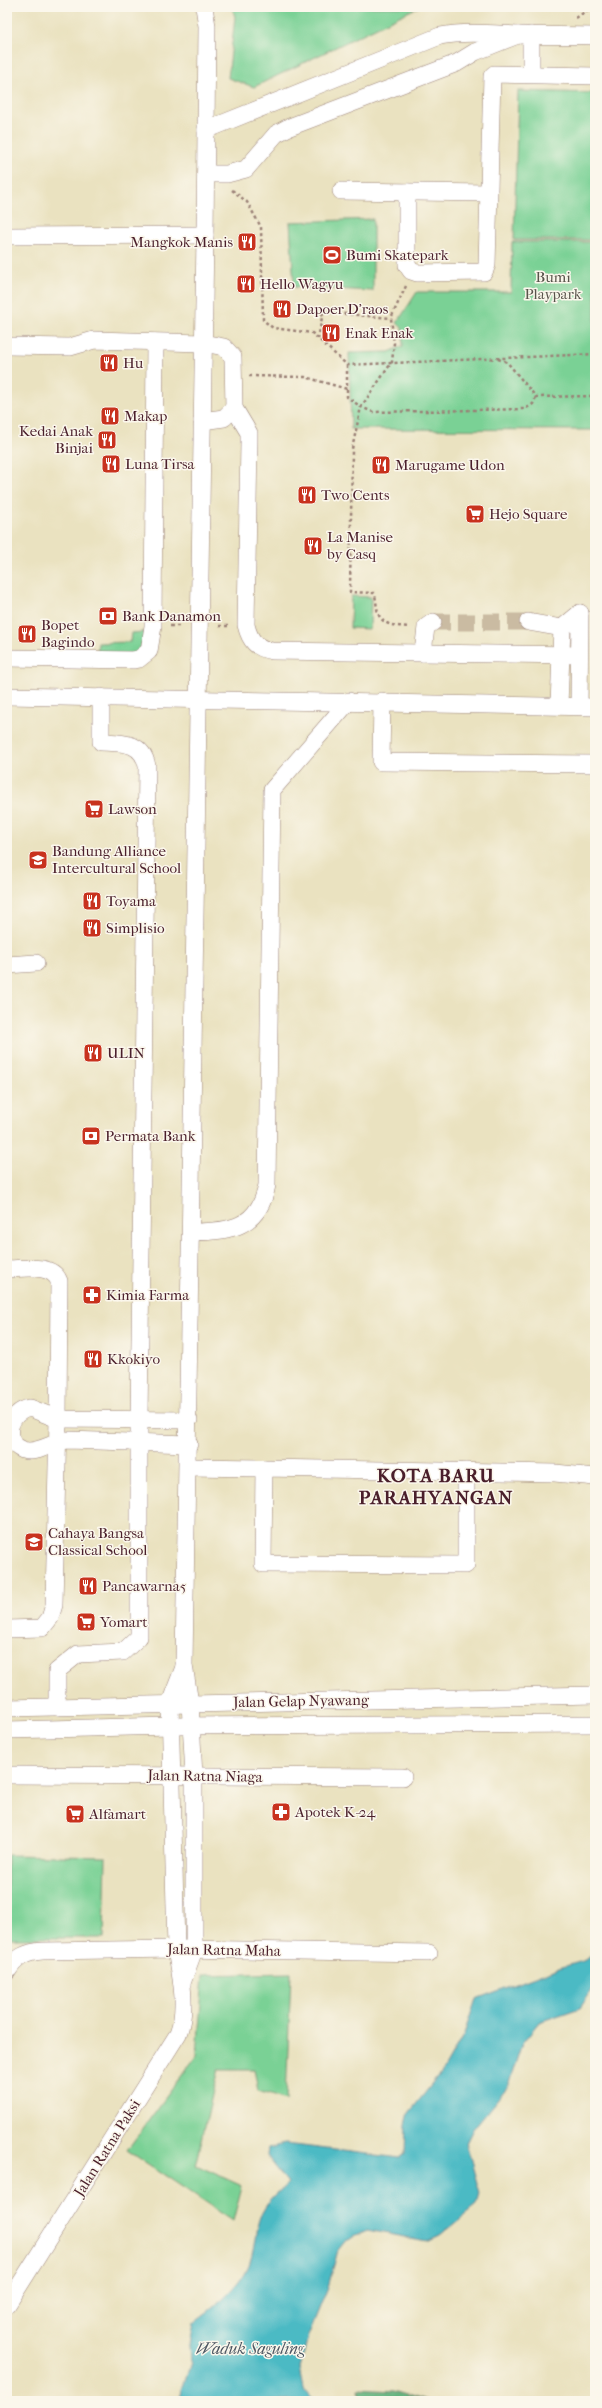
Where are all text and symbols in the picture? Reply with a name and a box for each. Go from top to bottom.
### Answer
restaurant icon: Mangkok Manis [236,231,258,253]
place label: Mangkok Manis [130,233,233,251]
sports icon: Bumi Skatepark [321,244,343,266]
place label: Bumi Skatepark [346,246,449,264]
park label: Bumi Playpark [525,268,582,303]
restaurant icon: Hello Wagyu [235,273,257,295]
place label: Hello Wagyu [260,275,344,293]
restaurant icon: Dapoer D'raos [271,298,293,320]
place label: Dapoer D'raos [296,300,389,318]
restaurant icon: Enak Enak [320,322,342,344]
place label: Enak Enak [345,324,414,342]
restaurant icon: Hu [98,352,120,374]
place label: Hu [123,354,144,372]
restaurant icon: Makap [99,405,121,427]
place label: Makap [124,407,167,425]
place label: Kedai Anak Binjai [19,422,94,457]
restaurant icon: Kedai Anak Binjai [96,429,118,451]
restaurant icon: Luna Tirsa [100,453,122,475]
restaurant icon: Marugame Udon [370,454,392,476]
place label: Luna Tirsa [125,455,196,473]
place label: Marugame Udon [395,456,505,474]
restaurant icon: Two Cents [296,484,318,506]
place label: Two Cents [321,486,390,504]
supermarket icon: Hejo Square [464,503,486,525]
place label: Hejo Square [489,505,568,523]
place label: La Manise by Casq [326,528,394,563]
restaurant icon: La Manise by Casq [302,535,324,557]
bank icon: Bank Danamon [97,605,119,627]
place label: Bank Danamon [122,607,221,625]
place label: Bopet Bagindo [41,616,95,651]
restaurant icon: Bopet Bagindo [16,623,38,645]
supermarket icon: Lawson [83,798,105,820]
place label: Lawson [108,800,157,818]
place label: Bandung Alliance Intercultural School [52,842,181,877]
school or university icon: Bandung Alliance Intercultural School [27,849,49,871]
restaurant icon: Toyama [81,890,103,912]
place label: Toyama [106,892,157,910]
restaurant icon: Simplisio [81,917,103,939]
place label: Simplisio [106,919,165,937]
restaurant icon: ULIN [82,1042,104,1064]
place label: ULIN [107,1044,146,1062]
bank icon: Permata Bank [80,1125,102,1147]
place label: Permata Bank [105,1127,196,1145]
pharmacy icon: Kimia Farma [81,1284,103,1306]
place label: Kimia Farma [106,1286,190,1304]
restaurant icon: Kkokiyo [82,1348,104,1370]
place label: Kkokiyo [107,1350,160,1368]
district label: KOTA BARU PARAHYANGAN [359,1465,513,1509]
place label: Cahaya Bangsa Classical School [48,1524,147,1559]
school or university icon: Cahaya Bangsa Classical School [23,1531,45,1553]
restaurant icon: Pancawarna5 [77,1575,99,1597]
place label: Pancawarna5 [102,1577,186,1595]
supermarket icon: Yomart [75,1611,97,1633]
place label: Yomart [99,1613,148,1631]
street label: Jalan Gelap Nyawang [232,1691,370,1711]
street label: Jalan Ratna Niaga [146,1766,264,1786]
pharmacy icon: Apotek K-24 [270,1801,292,1823]
supermarket icon: Alfamart [64,1803,86,1825]
place label: Apotek K-24 [294,1803,377,1821]
place label: Alfamart [88,1805,147,1823]
street label: Jalan Ratna Maha [166,1940,282,1960]
street label: Jalan Ratna Paksi [69,2096,144,2201]
water label: Waduk Saguling [196,2339,305,2358]

